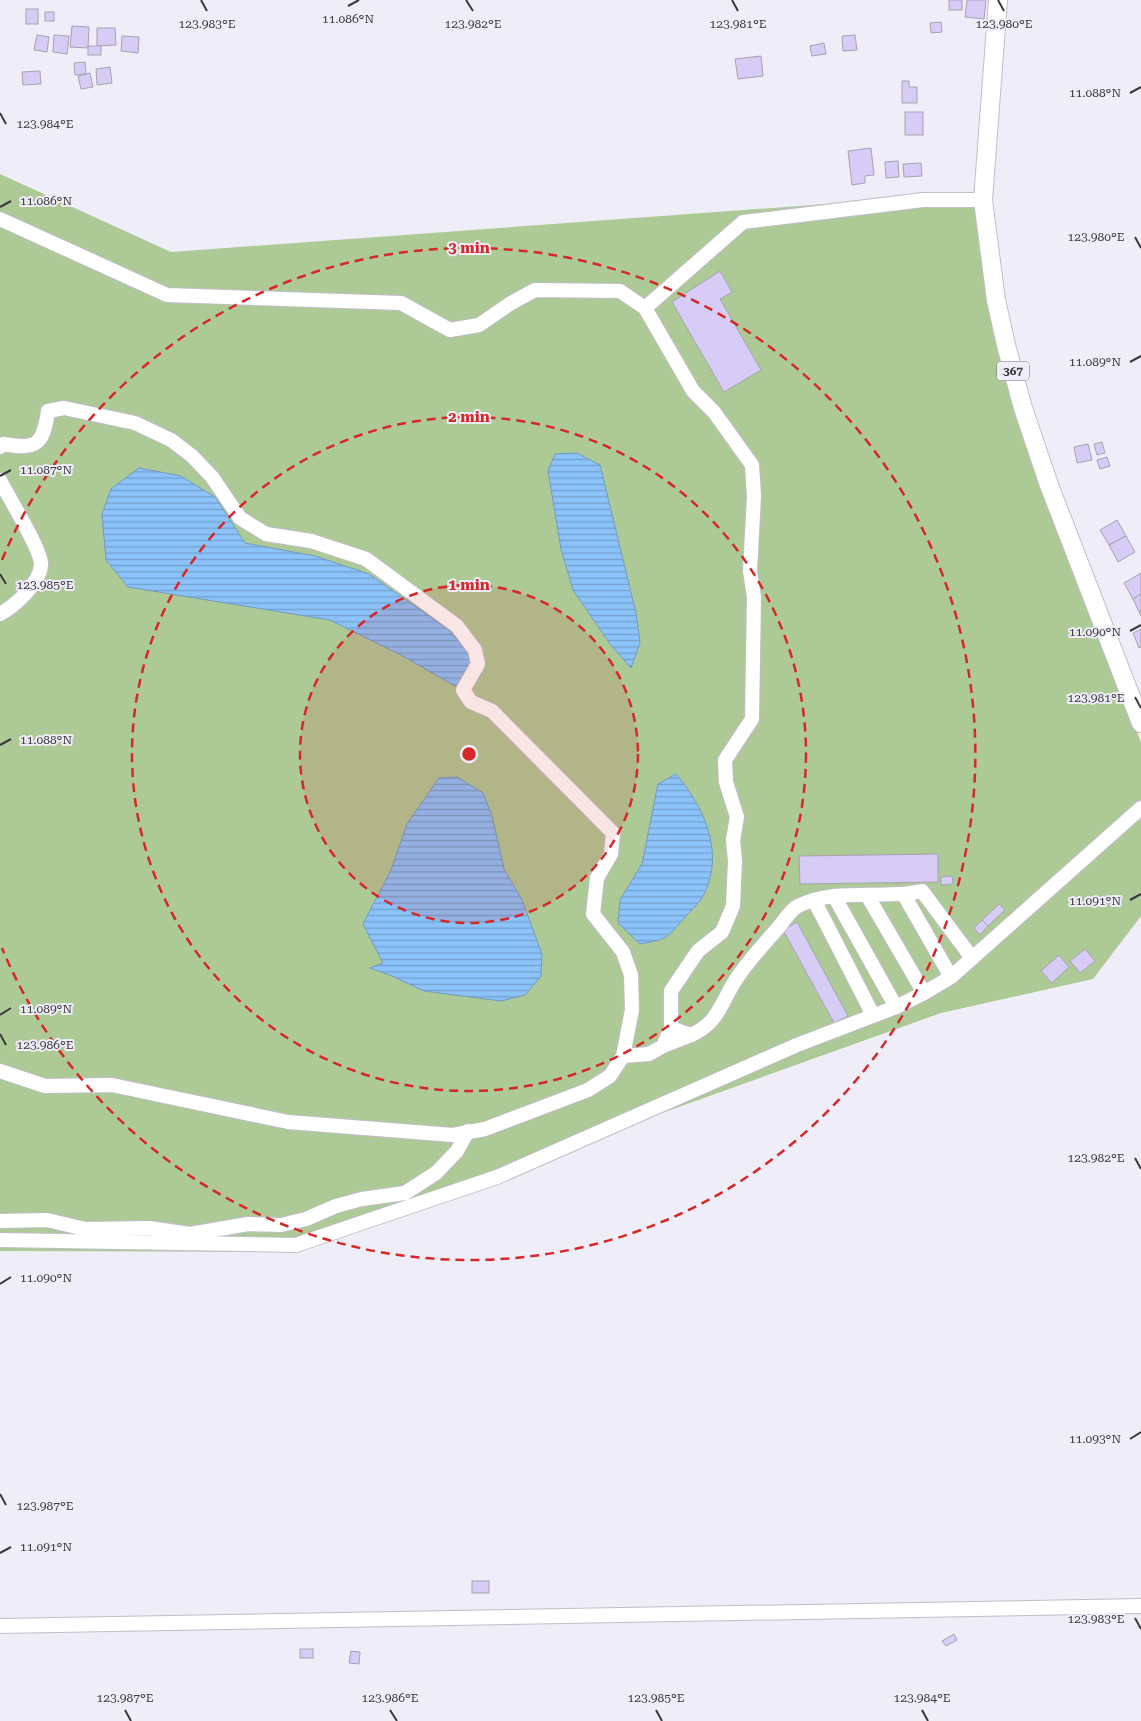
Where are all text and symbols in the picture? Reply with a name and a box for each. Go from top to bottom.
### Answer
text: 11.086°N [322,12,374,26]
text: 123.983°E [179,17,235,31]
text: 123.982°E [445,17,501,31]
text: 123.981°E [710,17,766,31]
text: 123.980°E [976,17,1032,31]
text: 11.088°N [1069,86,1121,100]
text: 123.984°E [17,117,73,131]
text: 11.086°N [20,194,72,208]
text: 123.980°E [1068,230,1124,244]
text: 3 min [448,239,490,257]
text: 11.089°N [1069,355,1121,369]
road number: 367 [997,362,1029,381]
text: 2 min [448,408,490,426]
text: 11.087°N [20,463,72,477]
text: 1 min [448,576,490,594]
text: 123.985°E [17,578,73,592]
text: 11.090°N [1069,625,1121,639]
text: 123.981°E [1068,691,1124,705]
text: 11.088°N [20,733,72,747]
centre of rings [460,745,478,763]
text: 11.091°N [1069,894,1121,908]
text: 11.089°N [20,1002,72,1016]
text: 123.986°E [17,1038,73,1052]
text: 123.982°E [1068,1151,1124,1165]
text: 11.090°N [20,1271,72,1285]
text: 11.093°N [1069,1432,1121,1446]
text: 123.987°E [17,1499,73,1513]
text: 11.091°N [20,1540,72,1554]
text: 123.983°E [1068,1612,1124,1626]
text: 123.987°E [97,1691,153,1705]
text: 123.986°E [362,1691,418,1705]
text: 123.985°E [628,1691,684,1705]
text: 123.984°E [894,1691,950,1705]

